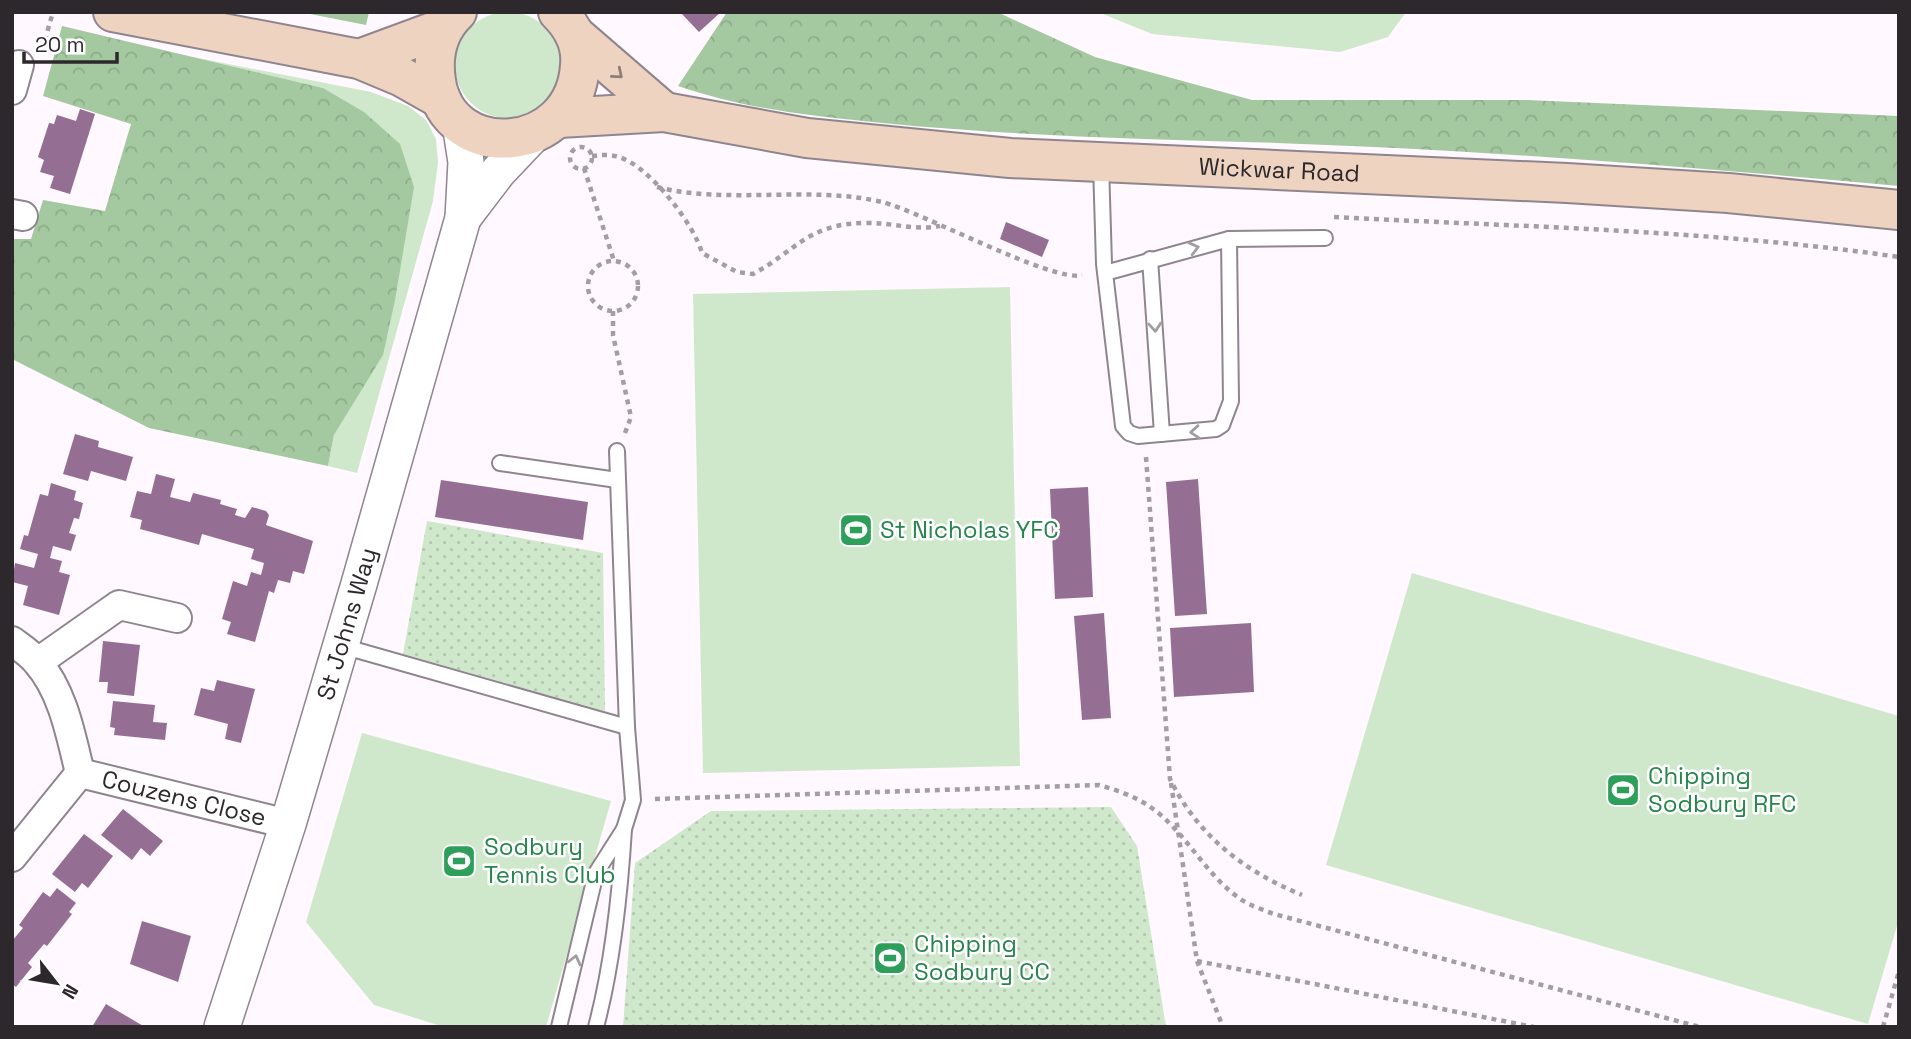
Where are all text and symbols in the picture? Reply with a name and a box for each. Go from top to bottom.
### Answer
scale bar [24,21,117,65]
text: 20 m [35,31,85,58]
one-way arrow [610,66,623,78]
street label: Wickwar Road [1198,150,1360,189]
one-way arrow [1188,242,1200,256]
one-way arrow [1147,322,1162,333]
one-way arrow [1189,425,1200,440]
sports icon: St Nicholas YFC [837,511,875,549]
place label: St Nicholas YFC [880,514,1059,545]
street label: St Johns Way [309,544,384,704]
place label: Chipping Sodbury RFC [1648,760,1796,819]
street label: Couzens Close [99,763,269,833]
sports icon: Chipping Sodbury RFC [1604,771,1642,809]
place label: Sodbury Tennis Club [484,831,615,890]
sports icon: Sodbury Tennis Club [440,842,478,880]
place label: Chipping Sodbury CC [914,928,1050,987]
sports icon: Chipping Sodbury CC [871,939,909,977]
north arrow [21,948,91,1018]
one-way arrow [567,955,581,967]
text: N [56,980,84,1003]

